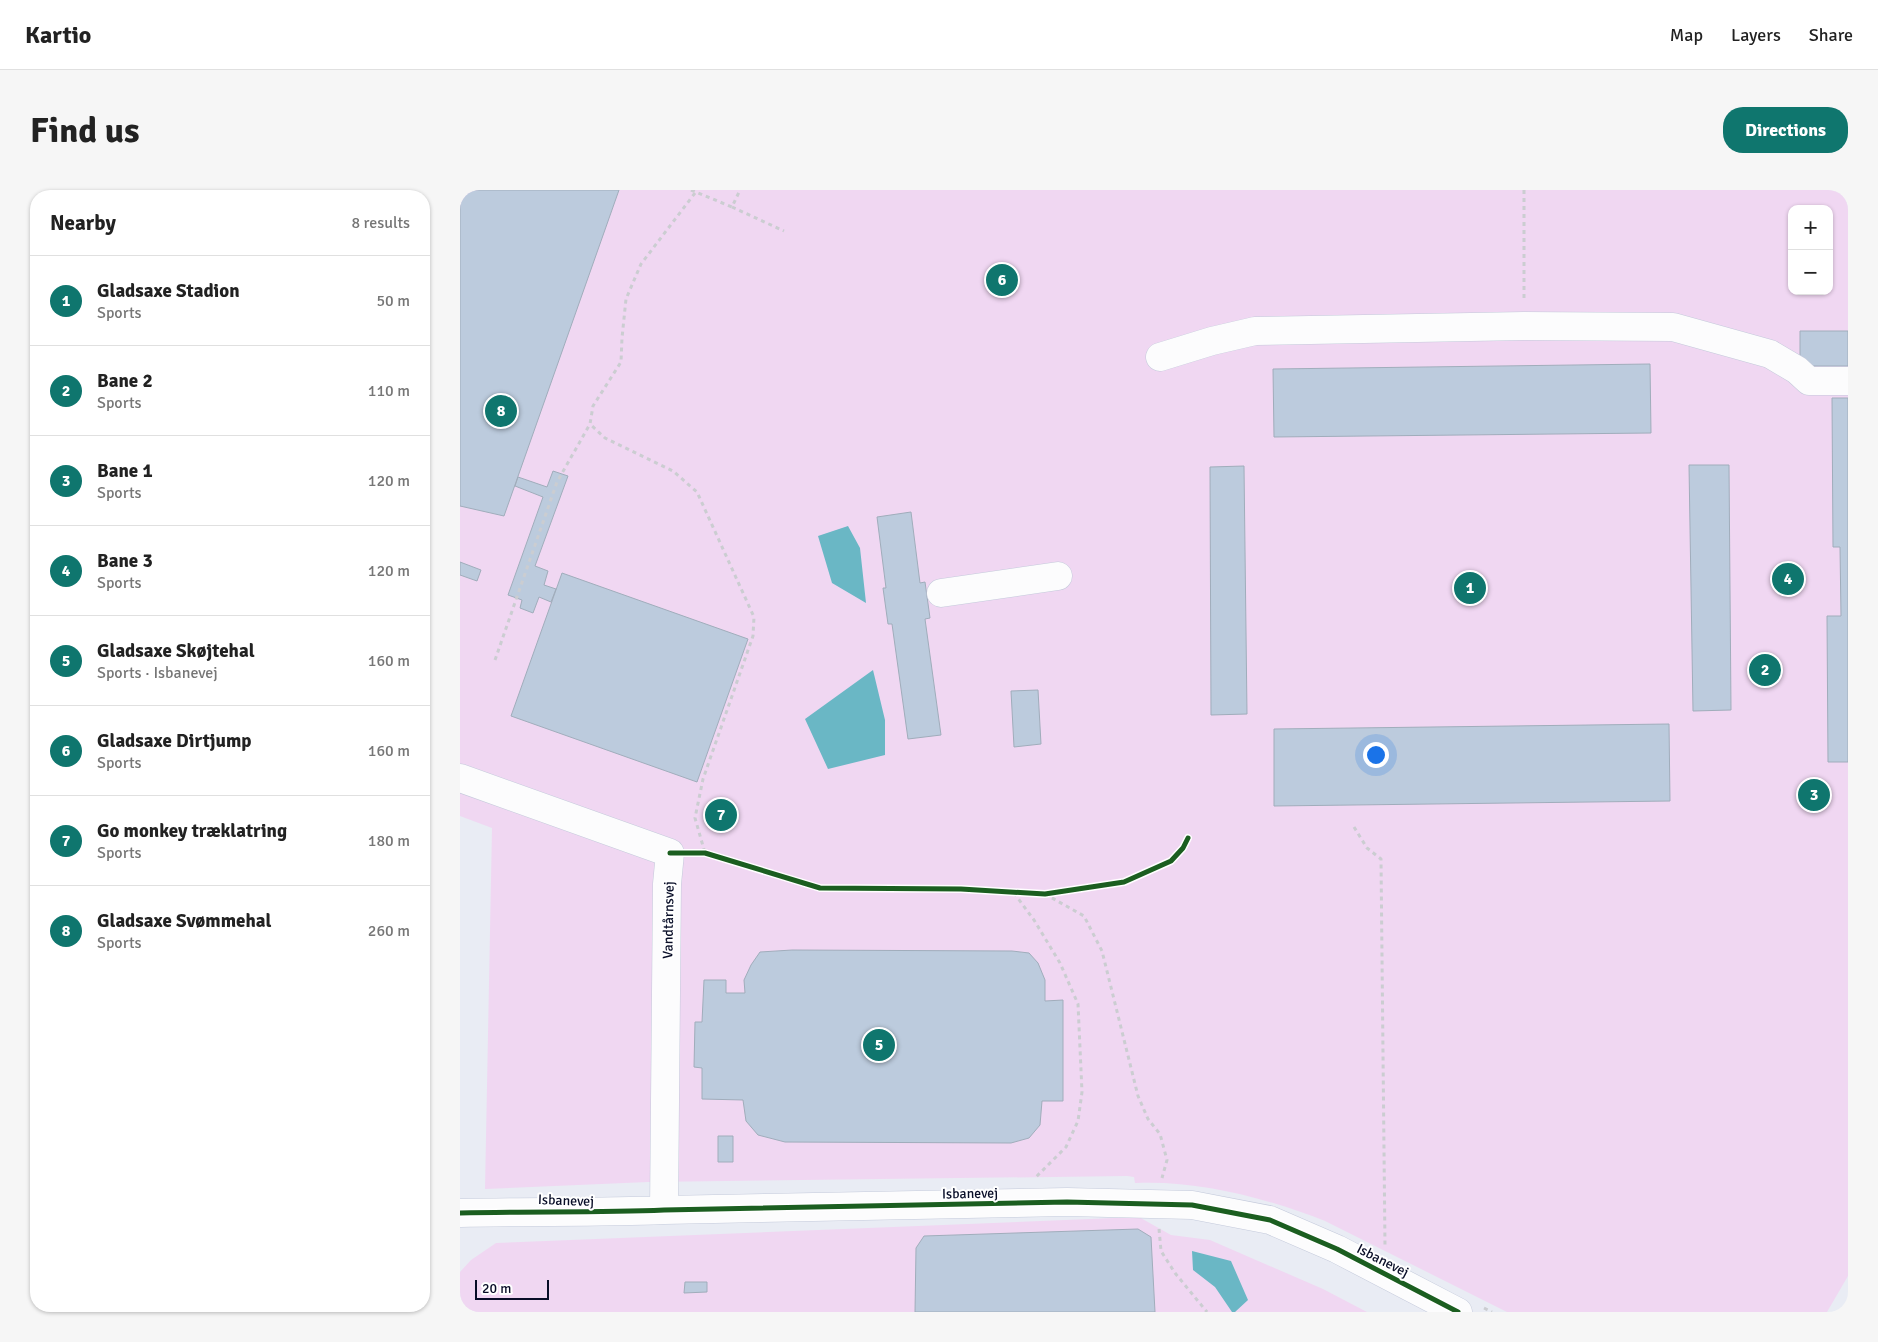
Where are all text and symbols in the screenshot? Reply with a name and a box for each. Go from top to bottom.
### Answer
text: Kartio [25,20,91,50]
text: Map [1670,24,1703,46]
text: Layers [1731,24,1781,46]
text: Share [1809,24,1853,46]
button: Directions [1723,107,1848,153]
text: Find us [30,109,140,152]
map controls [1788,205,1833,295]
button: + [1788,205,1833,250]
text: Nearby [50,210,116,236]
text: 8 results [351,213,410,233]
button: − [1788,250,1833,295]
pin: 6 [986,261,1018,299]
text: Gladsaxe Stadion [97,279,240,303]
text: 1 [62,291,70,311]
text: 50 m [376,291,410,311]
text: Sports [97,303,142,323]
text: Bane 2 [97,369,153,393]
text: 2 [62,381,70,401]
text: 110 m [368,381,410,401]
pin: 8 [485,392,517,430]
text: Sports [97,393,142,413]
text: Bane 1 [97,459,153,483]
text: 3 [62,471,70,491]
text: 120 m [368,471,410,491]
text: Sports [97,483,142,503]
text: Bane 3 [97,549,153,573]
pin: 4 [1772,560,1804,598]
text: 4 [62,561,70,581]
text: 120 m [368,561,410,581]
pin: 1 [1454,569,1486,607]
text: Sports [97,573,142,593]
text: Gladsaxe Skøjtehal [97,639,255,663]
text: 5 [62,651,70,671]
text: 160 m [368,651,410,671]
pin: 2 [1749,651,1781,689]
text: Sports · Isbanevej [97,663,218,683]
text: Gladsaxe Dirtjump [97,729,252,753]
text: 6 [62,741,70,761]
text: 160 m [368,741,410,761]
your location [1363,742,1389,768]
text: Sports [97,753,142,773]
pin: 3 [1798,776,1830,814]
pin: 7 [705,796,737,834]
text: Go monkey træklatring [97,819,287,843]
text: 7 [62,831,70,851]
text: 180 m [368,831,410,851]
text: Sports [97,843,142,863]
street label: Vandtårnsvej [659,881,678,959]
text: Gladsaxe Svømmehal [97,909,271,933]
text: 8 [62,921,70,941]
text: 260 m [368,921,410,941]
text: Sports [97,933,142,953]
pin: 5 [863,1026,895,1064]
street label: Isbanevej [942,1185,998,1202]
street label: Isbanevej [538,1191,594,1210]
street label: Isbanevej [1354,1240,1412,1281]
scale bar [475,1277,549,1300]
text: 20 m [482,1280,511,1297]

